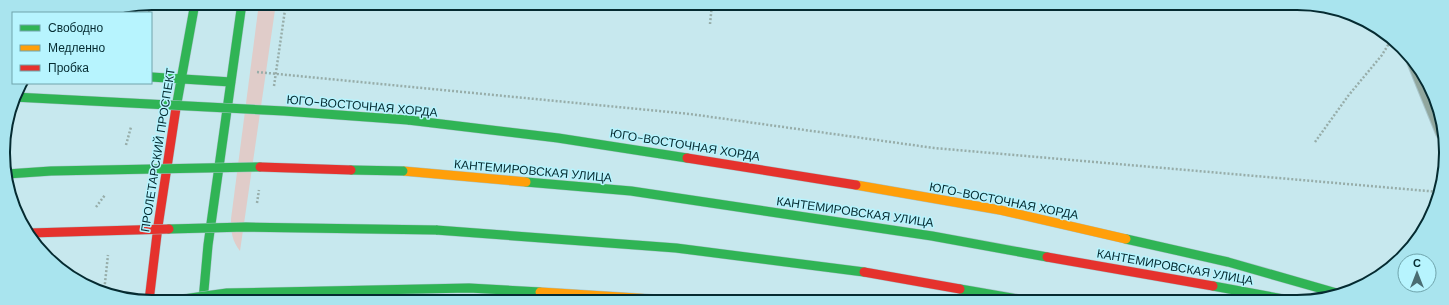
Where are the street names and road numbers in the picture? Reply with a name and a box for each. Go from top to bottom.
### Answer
street label: ПРОЛЕТАРСКИЙ ПРОСПЕКТ [137,66,179,233]
street label: ЮГО-ВОСТОЧНАЯ ХОРДА [286,91,438,121]
street label: ЮГО-ВОСТОЧНАЯ ХОРДА [609,125,761,165]
street label: КАНТЕМИРОВСКАЯ УЛИЦА [453,156,613,186]
street label: ЮГО-ВОСТОЧНАЯ ХОРДА [928,179,1080,223]
street label: КАНТЕМИРОВСКАЯ УЛИЦА [775,193,935,231]
street label: КАНТЕМИРОВСКАЯ УЛИЦА [1096,245,1254,289]

